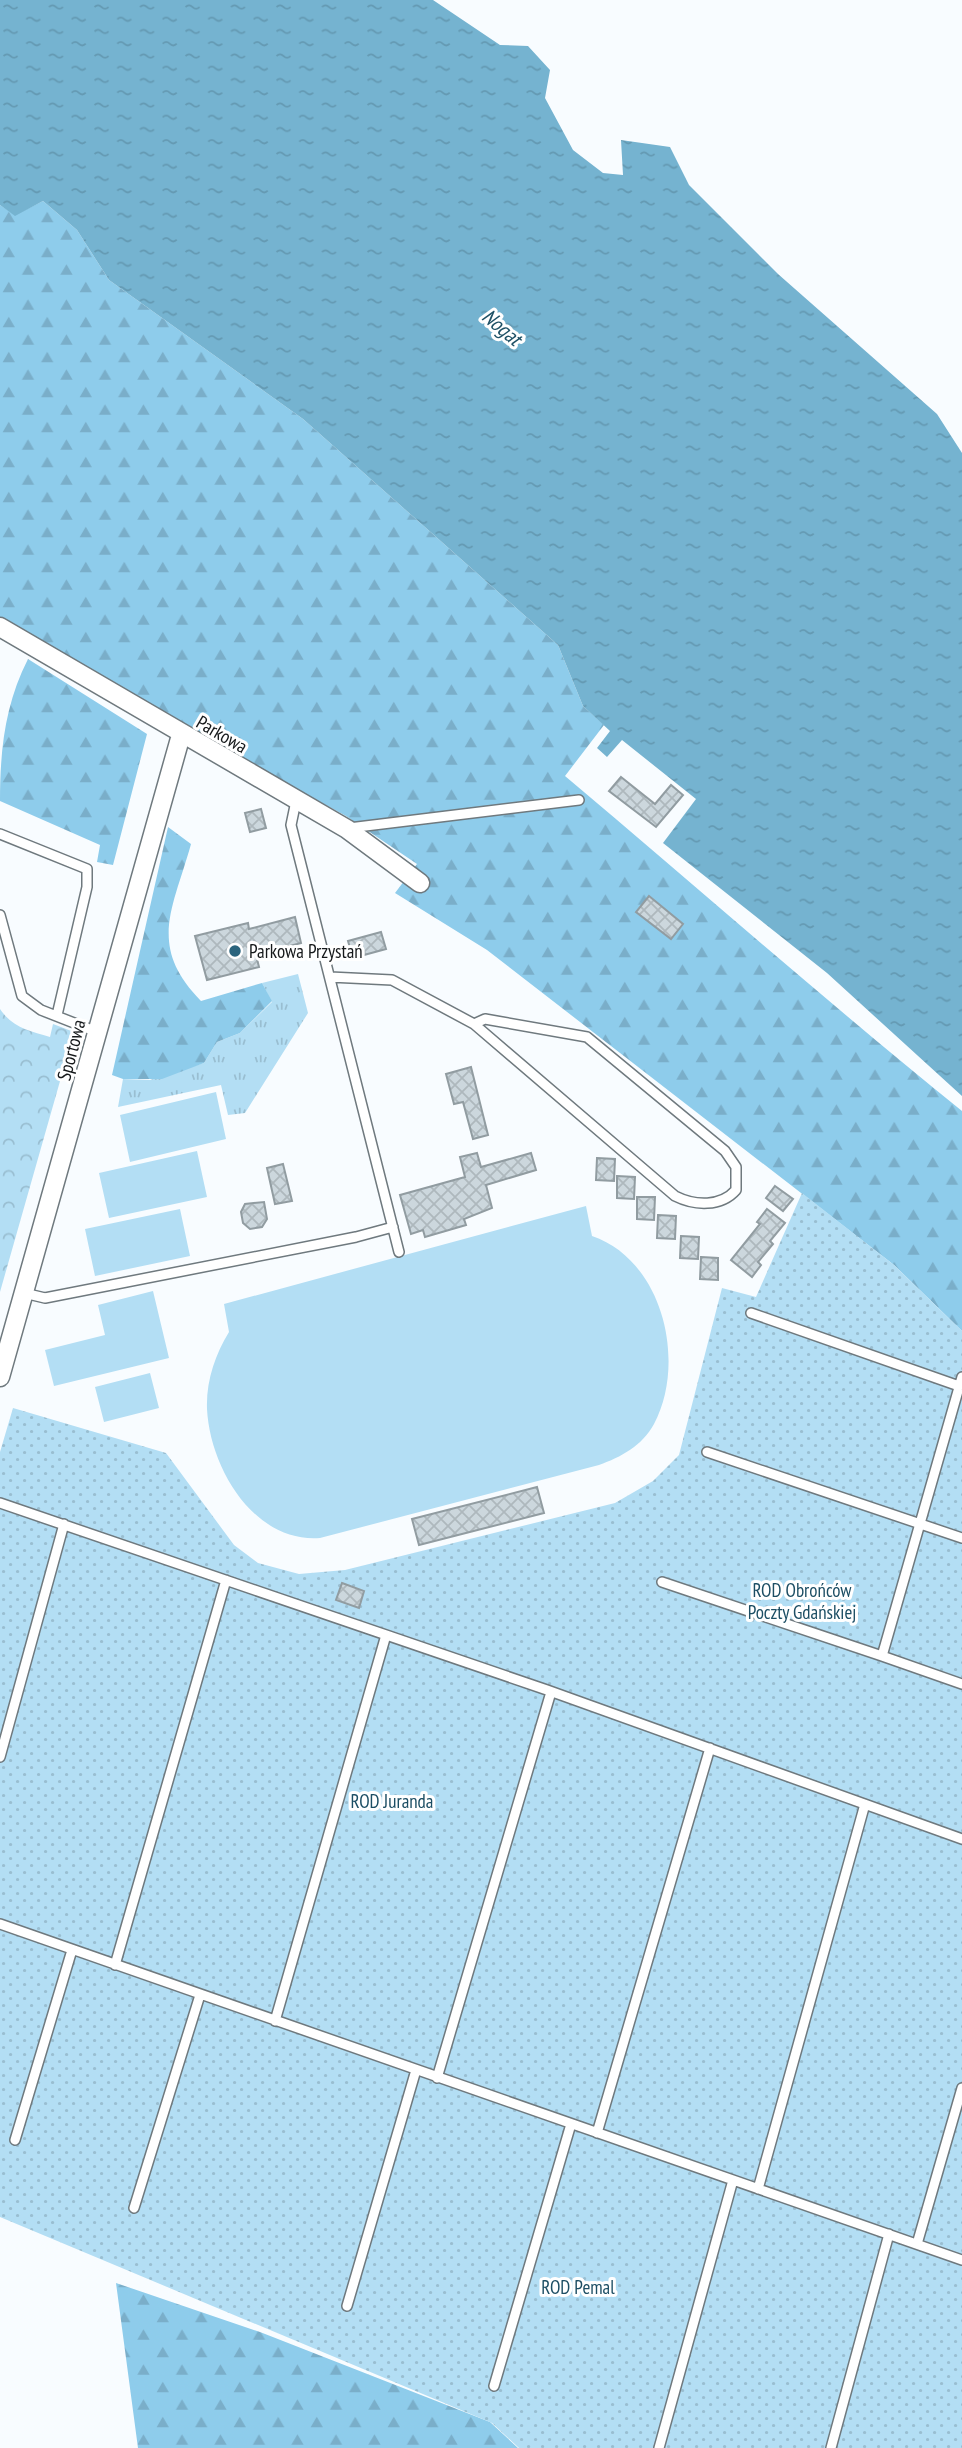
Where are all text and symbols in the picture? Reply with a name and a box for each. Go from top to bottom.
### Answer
water label: Nogat [477,303,529,353]
street label: Parkowa [192,710,252,758]
place label: Parkowa Przystań [249,939,363,963]
marker: Parkowa Przystań [227,943,243,959]
street label: Sportowa [51,1017,91,1083]
park label: ROD Obrońców Poczty Gdańskiej [748,1578,856,1624]
park label: ROD Juranda [351,1789,433,1813]
park label: ROD Pemal [541,2275,615,2299]

